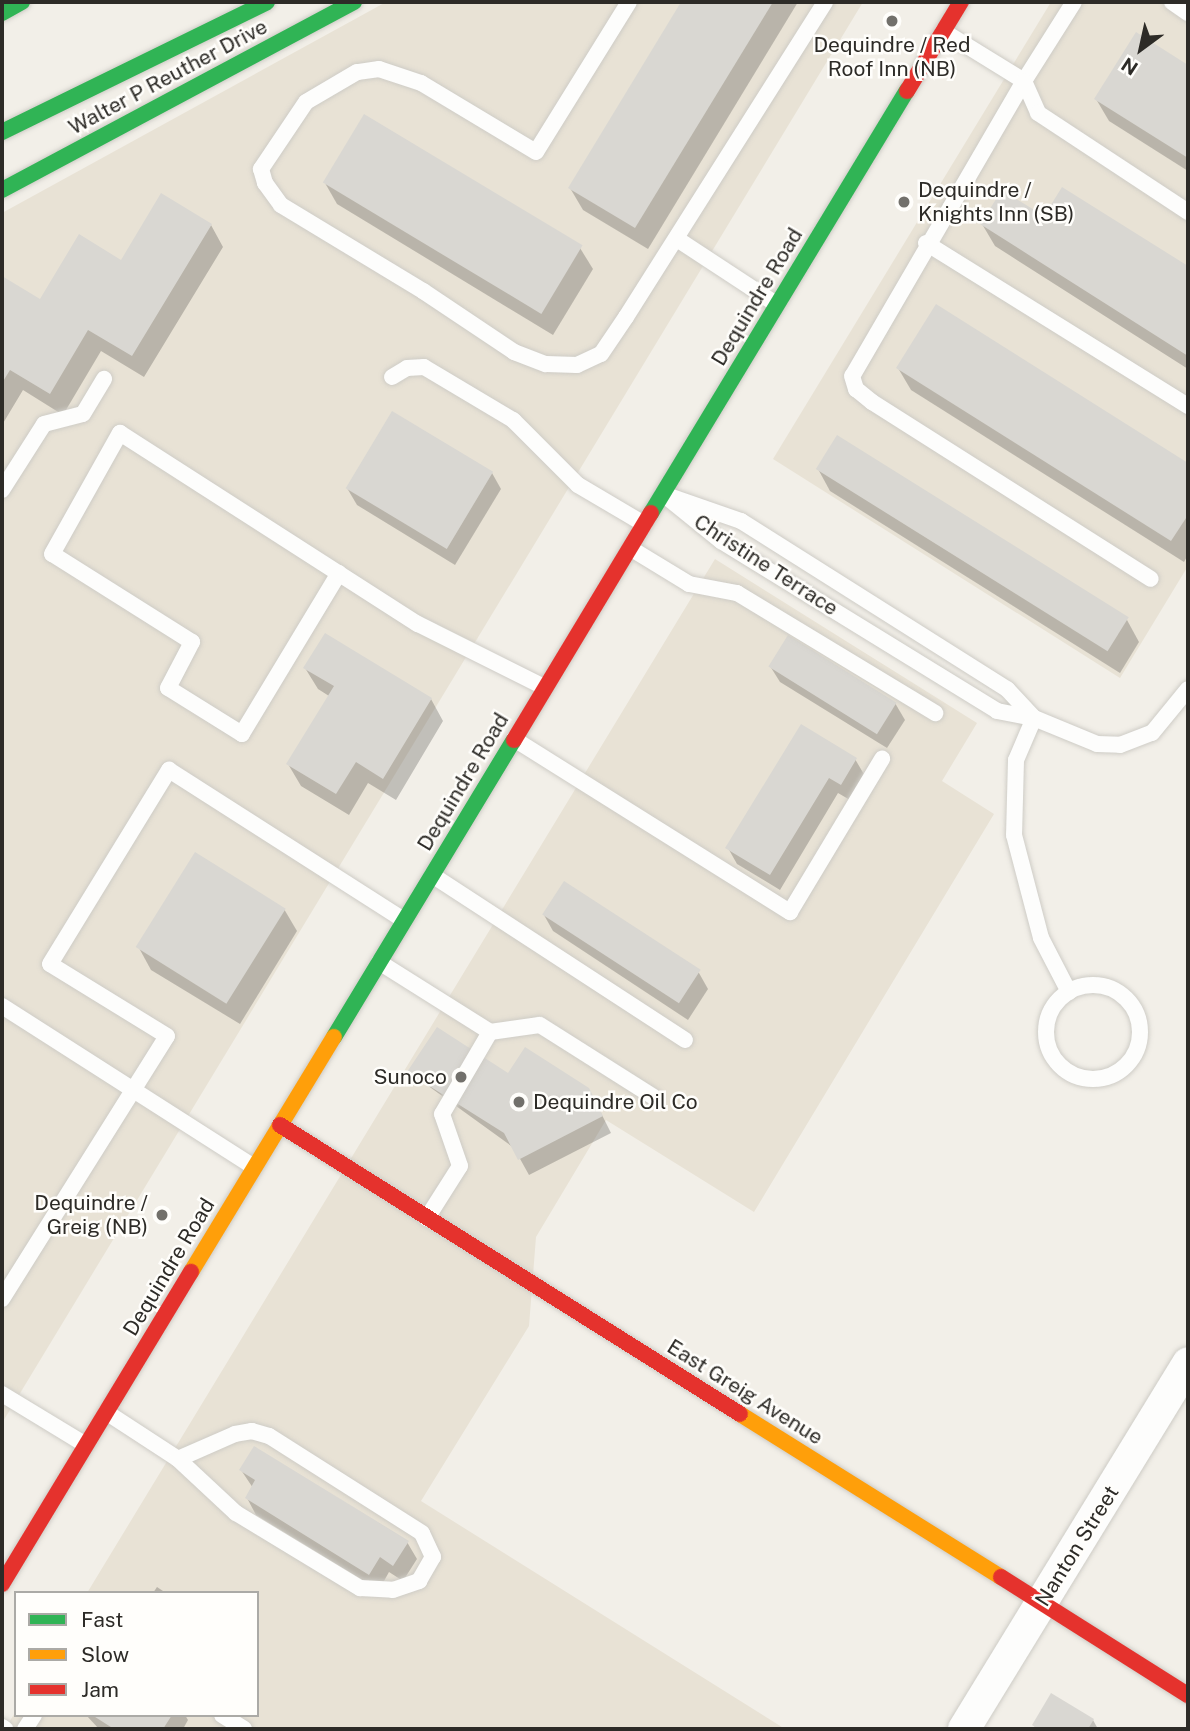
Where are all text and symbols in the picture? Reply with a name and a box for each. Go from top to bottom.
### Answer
marker: Dequindre / Red Roof Inn (NB) [884,13,900,29]
street label: Walter P Reuther Drive [64,14,272,140]
north arrow [1106,14,1176,84]
place label: Dequindre / Red Roof Inn (NB) [813,32,971,82]
text: N [1117,53,1142,80]
place label: Dequindre / Knights Inn (SB) [918,177,1074,227]
marker: Dequindre / Knights Inn (SB) [896,194,912,210]
street label: Dequindre Road [706,224,808,370]
street label: Christine Terrace [689,509,843,621]
street label: Dequindre Road [412,709,514,855]
place label: Sunoco [373,1064,447,1090]
marker: Sunoco [453,1069,469,1085]
place label: Dequindre Oil Co [533,1089,698,1115]
marker: Dequindre Oil Co [511,1094,527,1110]
place label: Dequindre / Greig (NB) [34,1190,148,1240]
street label: Dequindre Road [118,1194,220,1340]
marker: Dequindre / Greig (NB) [154,1207,170,1223]
street label: East Greig Avenue [662,1334,828,1450]
street label: Nanton Street [1030,1481,1124,1611]
legend [14,1591,259,1717]
text: Fast [81,1607,123,1632]
text: Slow [81,1642,129,1667]
text: Jam [81,1677,119,1702]

